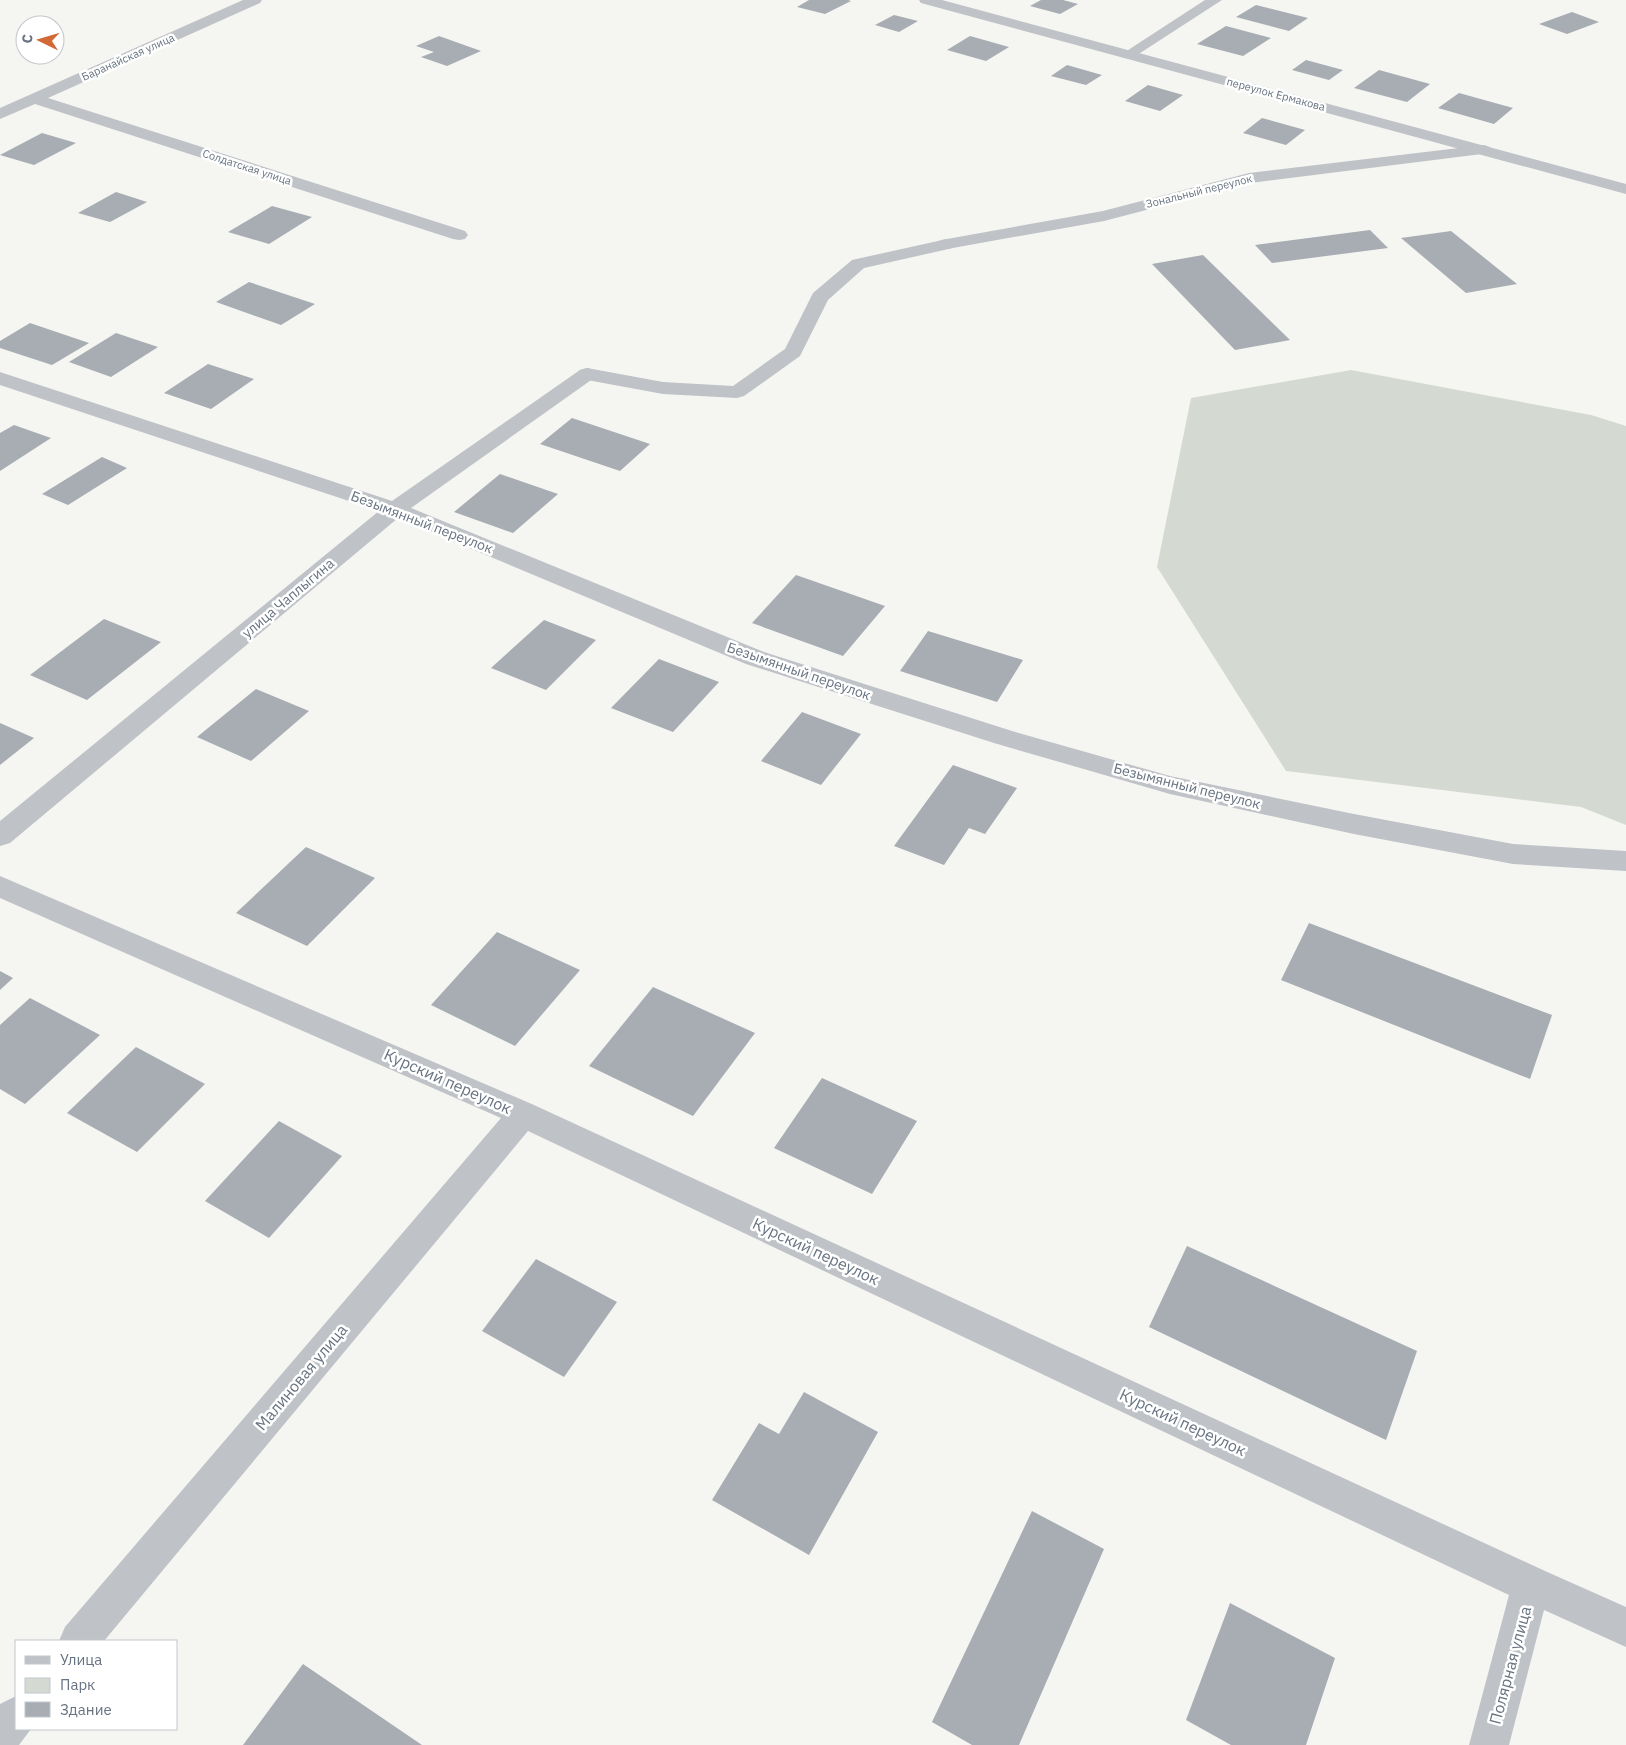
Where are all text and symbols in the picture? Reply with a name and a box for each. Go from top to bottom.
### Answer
north arrow [15,15,65,65]
street label: Баранайская улица [79,30,177,84]
text: С [18,34,36,44]
street label: переулок Ермакова [1225,74,1327,114]
street label: Солдатская улица [201,146,293,188]
street label: Зональный переулок [1144,171,1254,211]
street label: Безымянный переулок [348,487,496,558]
street label: улица Чаплыгина [238,554,338,642]
street label: Безымянный переулок [725,638,873,704]
street label: Безымянный переулок [1112,759,1263,813]
street label: Курский переулок [381,1044,515,1118]
street label: Курский переулок [750,1213,883,1289]
street label: Малиновая улица [251,1319,352,1434]
street label: Курский переулок [1117,1384,1250,1460]
street label: Полярная улица [1485,1603,1535,1726]
legend [15,1640,178,1730]
text: Улица [60,1650,102,1669]
text: Парк [60,1675,95,1694]
text: Здание [60,1700,112,1719]

